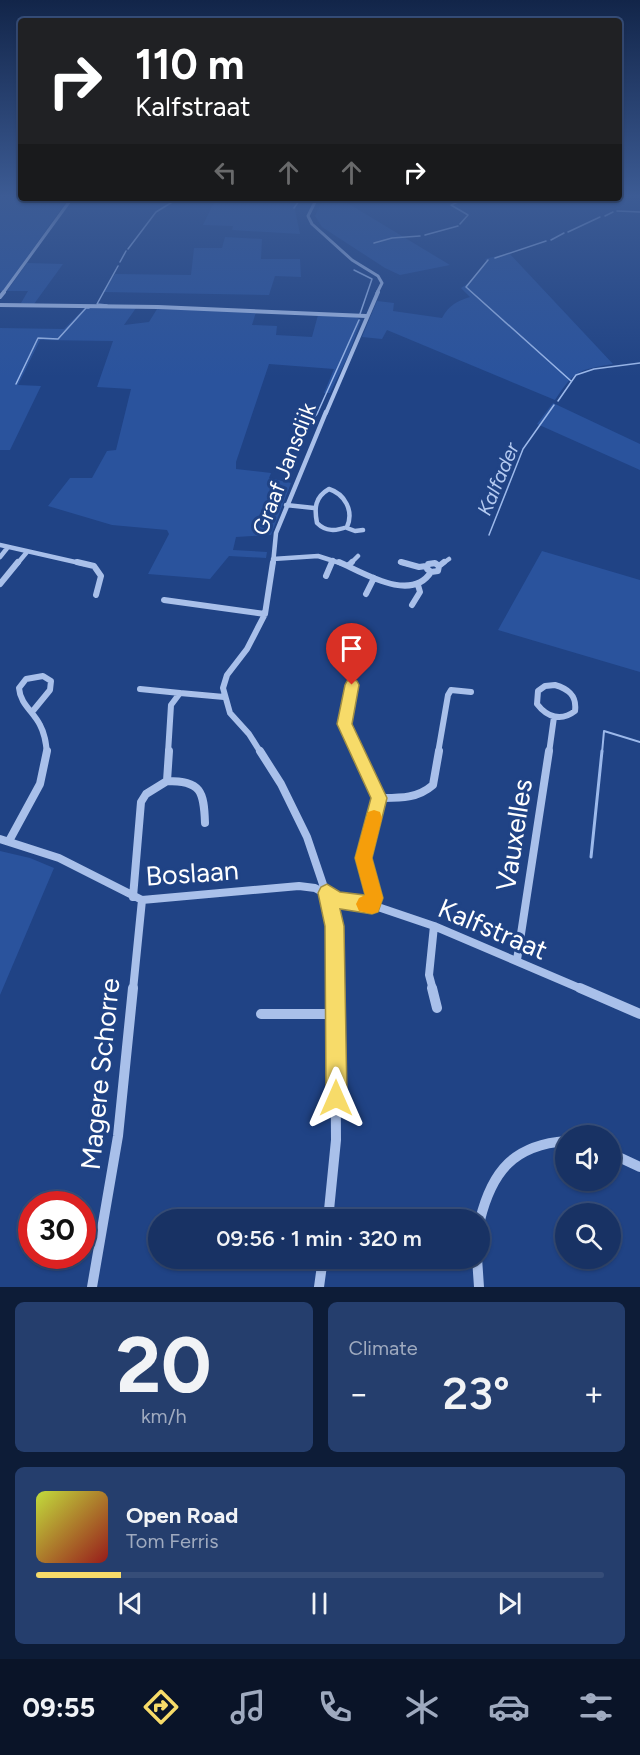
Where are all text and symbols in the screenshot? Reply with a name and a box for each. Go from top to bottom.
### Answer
text: 110 m [135,39,244,90]
icon: right [36,42,114,120]
text: Kalfstraat [135,90,251,123]
icon: left [209,156,242,189]
icon: ahead [272,156,305,189]
icon: ahead [335,156,368,189]
icon: right [398,156,431,189]
street label: Graaf Jansdijk [246,399,322,539]
water label: Kalfader [472,438,525,519]
pin [326,623,377,685]
icon: arrive [335,632,368,665]
street label: Vauxelles [489,777,539,893]
street label: Boslaan [144,853,240,893]
street label: Kalfstraat [433,891,553,967]
street label: Magere Schorre [74,976,126,1172]
position arrow [304,1066,368,1130]
map controls [555,1125,621,1269]
button: sound [555,1125,621,1191]
speed limit sign: 30 [18,1191,96,1269]
button: search [555,1203,621,1269]
text: 09:56 · 1 min · 320 m [216,1225,422,1252]
text: 20 [116,1318,212,1412]
text: Climate [349,1336,418,1360]
text: 23° [443,1366,510,1420]
text: − [349,1374,369,1413]
text: + [583,1374,604,1413]
text: km/h [141,1404,187,1428]
text: Open Road [126,1502,238,1529]
text: Tom Ferris [126,1529,219,1553]
icon: previous [114,1587,147,1620]
icon: pause [303,1587,336,1620]
icon: next [493,1587,526,1620]
icon: directions [140,1686,182,1728]
icon: music [227,1686,269,1728]
icon: phone [314,1686,356,1728]
icon: climate [401,1686,443,1728]
icon: car [488,1686,530,1728]
icon: filters [575,1686,617,1728]
text: 09:55 [23,1691,95,1724]

